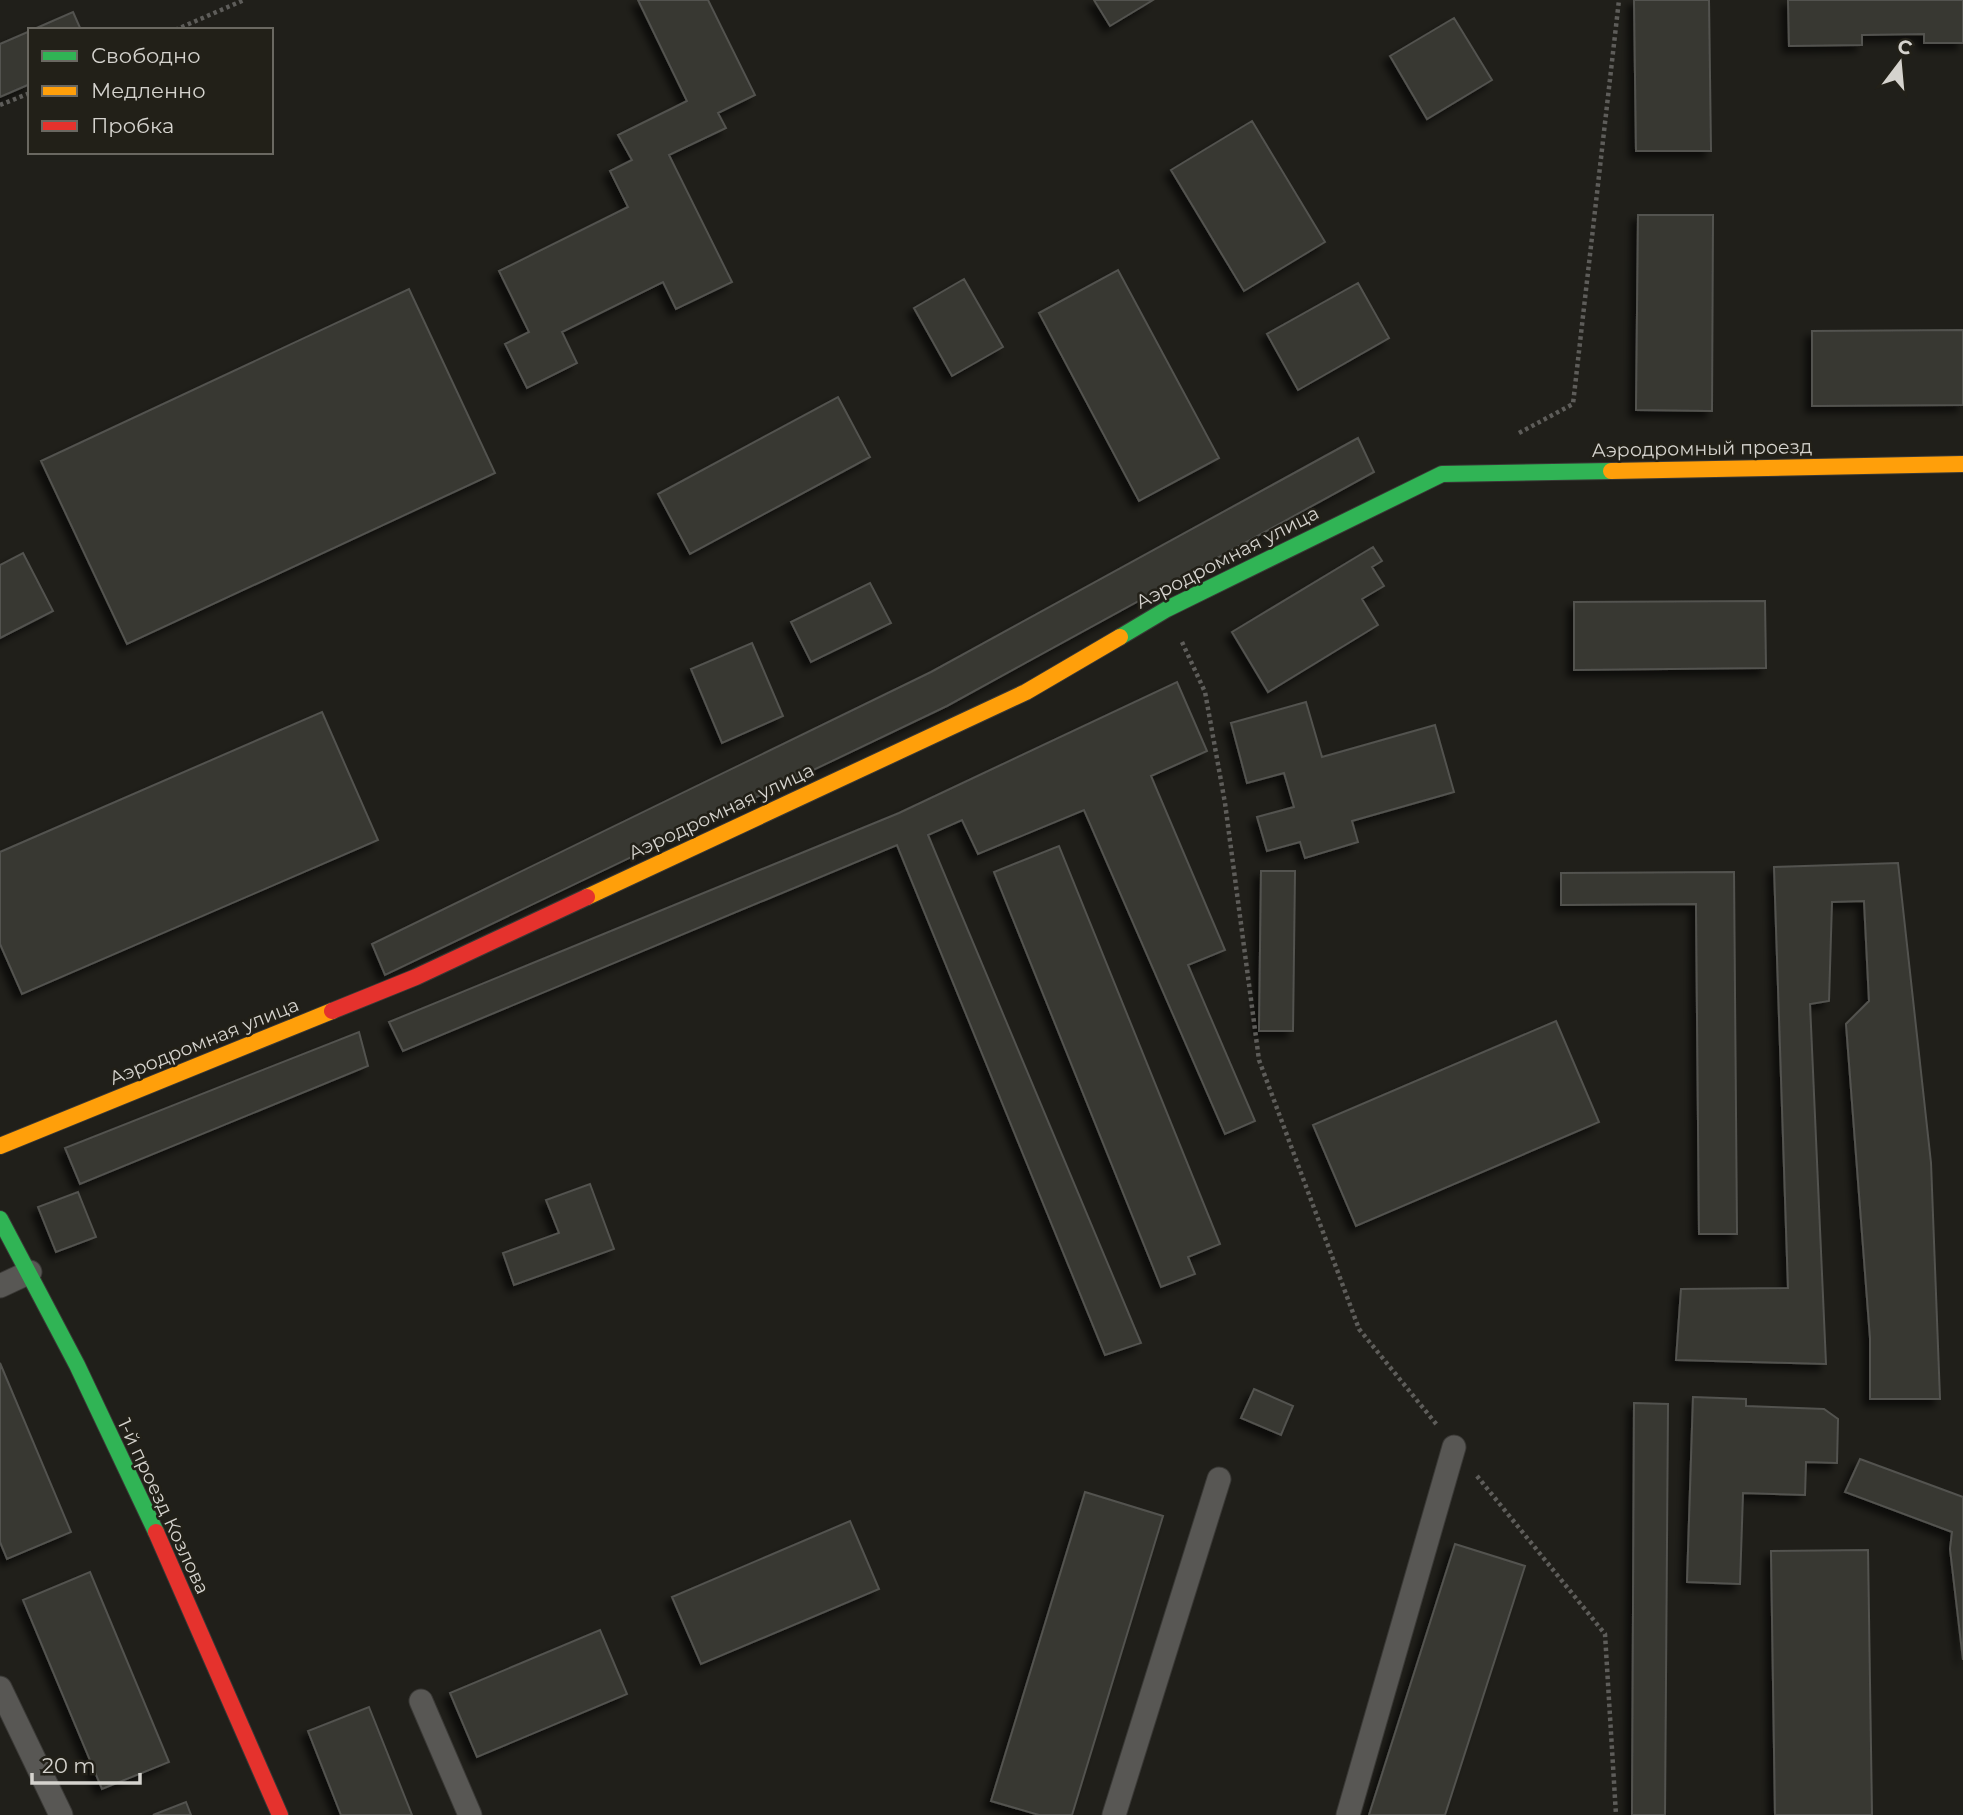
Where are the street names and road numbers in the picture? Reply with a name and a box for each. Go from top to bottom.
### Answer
street label: Аэродромный проезд [1592,435,1812,462]
street label: Аэродромная улица [1132,501,1323,614]
street label: Аэродромная улица [625,758,818,865]
street label: Аэродромная улица [106,993,302,1090]
street label: 1-й проезд Козлова [113,1415,214,1598]

